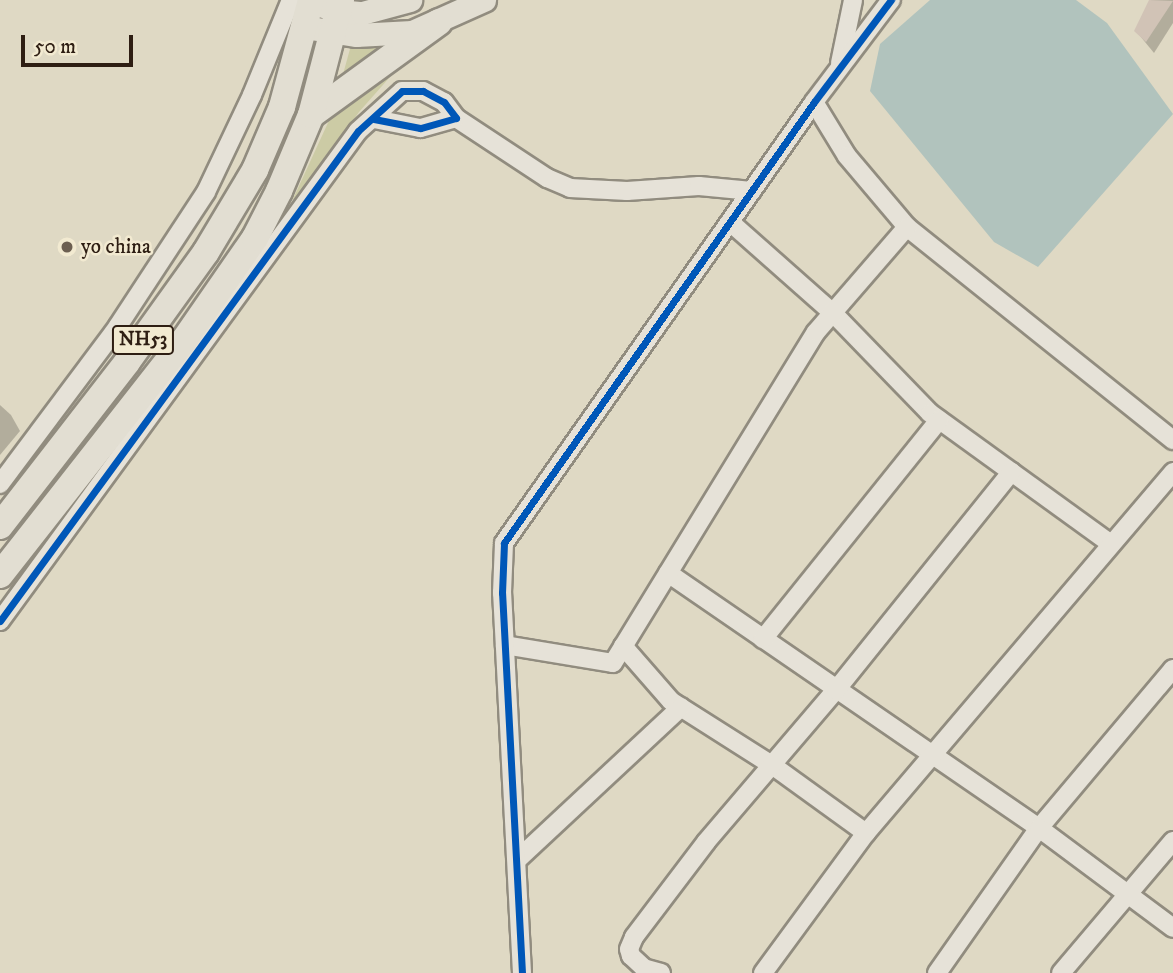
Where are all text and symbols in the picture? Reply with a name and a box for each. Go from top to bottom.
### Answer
scale bar [24,21,136,65]
text: 50 m [34,34,76,60]
place label: yo china [81,234,151,260]
marker: yo china [59,239,75,255]
road number: NH53 [111,324,174,356]

